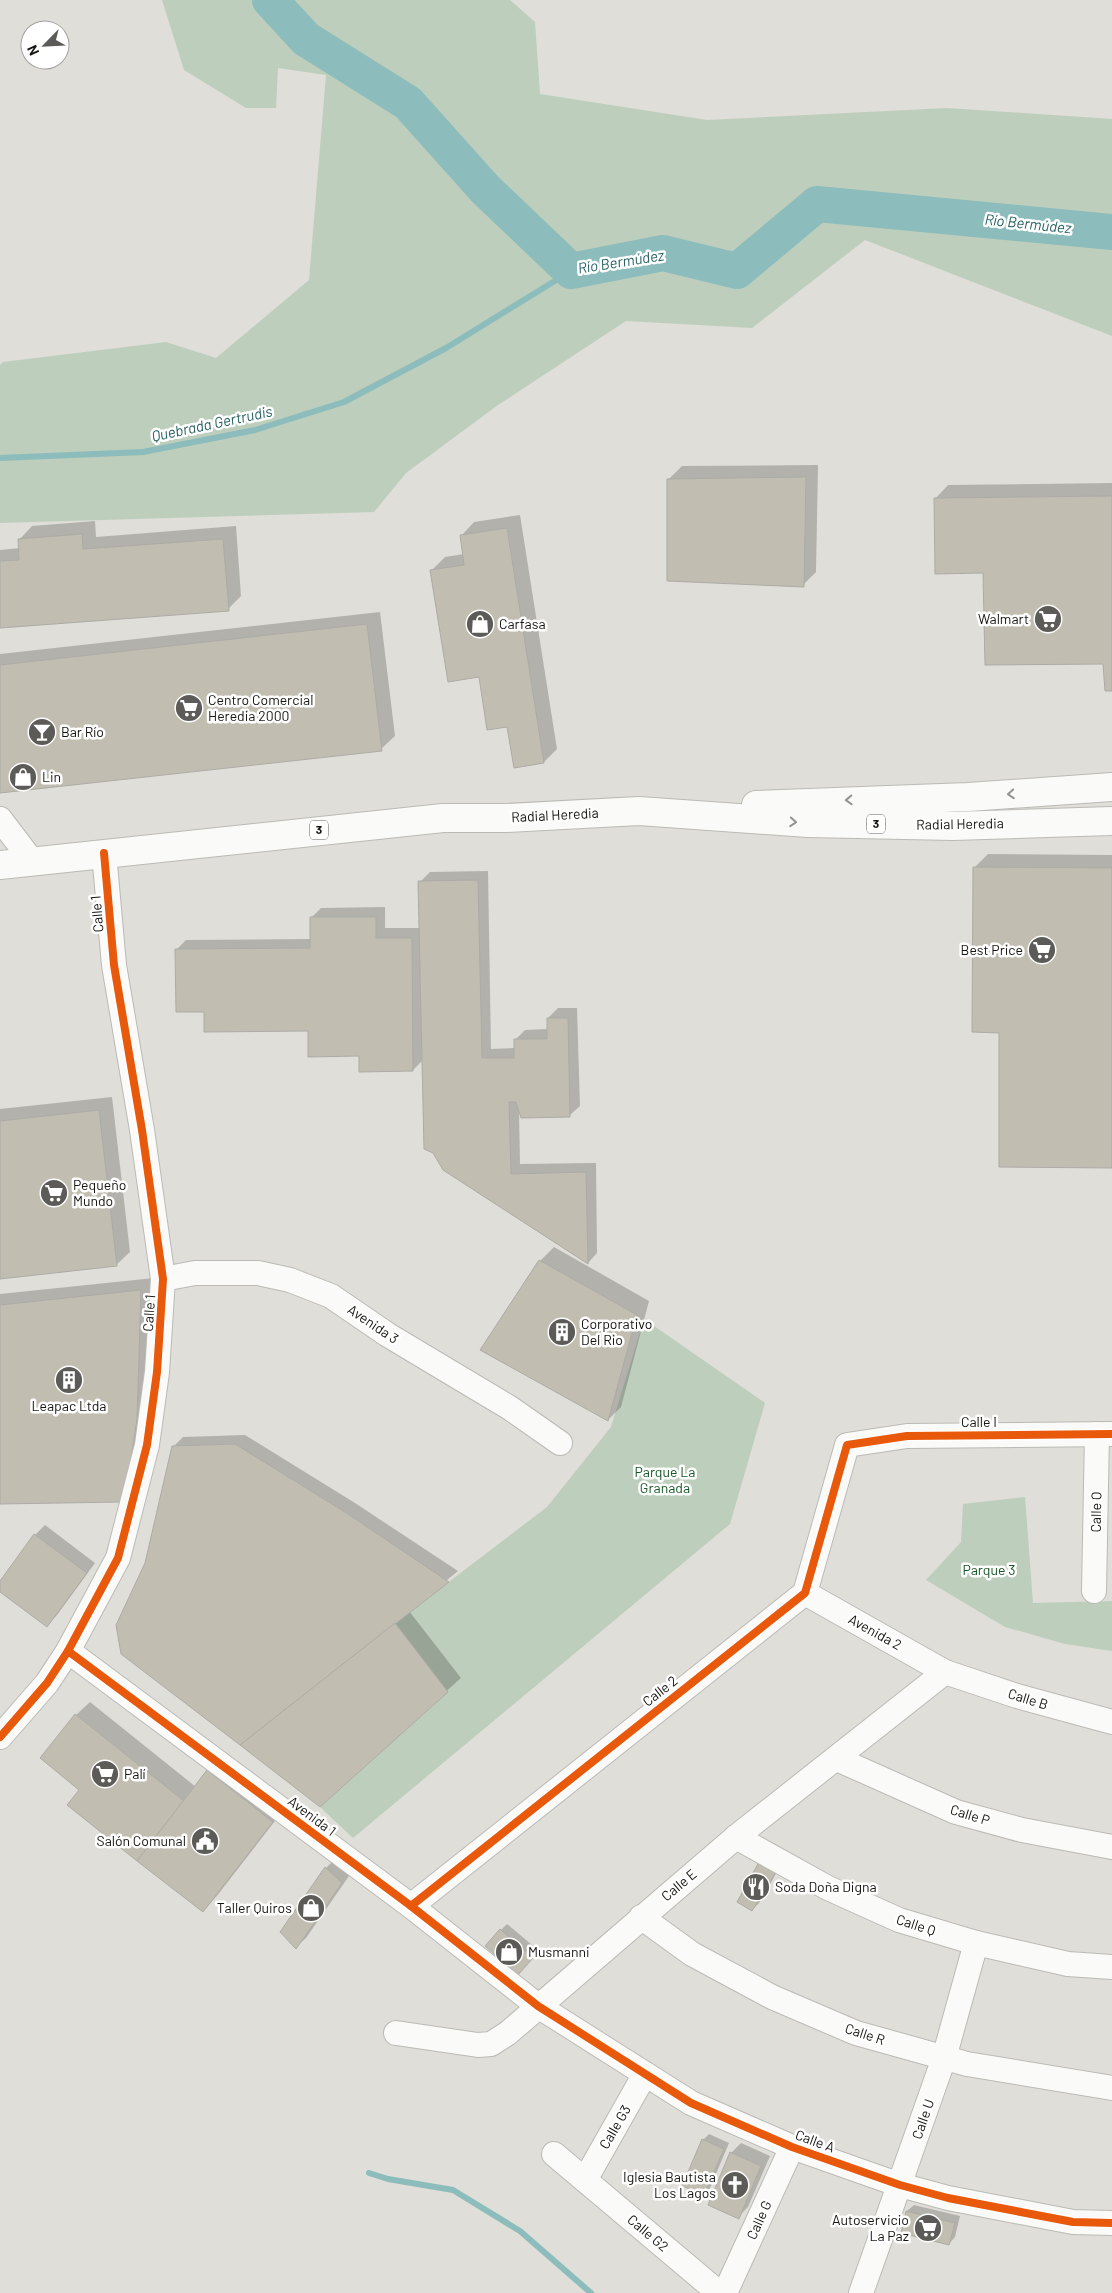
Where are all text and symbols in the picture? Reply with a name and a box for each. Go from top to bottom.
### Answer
north arrow [20,20,70,70]
text: N [23,43,42,58]
water label: Río Bermúdez [984,210,1073,237]
water label: Río Bermúdez [576,245,666,277]
water label: Quebrada Gertrudis [150,401,274,445]
supermarket icon: Walmart [1033,604,1063,634]
shop icon: Carfasa [465,609,495,639]
place label: Walmart [978,610,1029,627]
place label: Carfasa [499,615,546,632]
place label: Centro Comercial Heredia 2000 [208,691,313,724]
supermarket icon: Centro Comercial Heredia 2000 [174,693,204,723]
bar icon: Bar Río [27,717,57,747]
place label: Bar Río [61,723,104,740]
shop icon: Lin [8,762,38,792]
place label: Lin [42,768,61,785]
one-way arrow [1007,788,1015,799]
one-way arrow [844,795,852,805]
street label: Radial Heredia [511,804,599,825]
road number: 3 [867,814,885,834]
street label: Radial Heredia [916,814,1004,833]
one-way arrow [789,816,797,827]
road number: 3 [310,820,328,840]
street label: Calle 1 [86,895,107,933]
supermarket icon: Best Price [1027,935,1057,965]
place label: Best Price [961,941,1023,958]
place label: Pequeño Mundo [73,1176,126,1209]
supermarket icon: Pequeño Mundo [39,1178,69,1208]
street label: Calle 1 [139,1294,158,1332]
street label: Avenida 3 [345,1300,402,1347]
place label: Corporativo Del Rio [581,1315,652,1348]
building icon: Corporativo Del Rio [547,1317,577,1347]
building icon: Leapac Ltda [54,1365,84,1395]
place label: Leapac Ltda [32,1397,106,1414]
street label: Calle I [961,1413,997,1430]
park label: Parque La Granada [635,1463,695,1496]
street label: Calle O [1087,1491,1104,1533]
park label: Parque 3 [962,1561,1016,1578]
street label: Avenida 2 [846,1610,905,1653]
street label: Calle 2 [639,1672,681,1710]
street label: Calle B [1006,1684,1050,1713]
supermarket icon: Palí [90,1759,120,1789]
place label: Palí [124,1765,146,1782]
street label: Avenida 1 [285,1792,340,1839]
street label: Calle P [948,1800,992,1829]
public building icon: Salón Comunal [190,1826,220,1856]
place label: Salón Comunal [97,1832,186,1849]
street label: Calle E [658,1865,700,1904]
restaurant icon: Soda Doña Digna [741,1872,771,1902]
place label: Soda Doña Digna [775,1878,877,1895]
shop icon: Taller Quiros [296,1893,326,1923]
place label: Taller Quiros [217,1899,292,1916]
street label: Calle Q [894,1910,938,1939]
shop icon: Musmanni [494,1937,524,1967]
place label: Musmanni [528,1943,590,1960]
street label: Calle R [843,2019,887,2048]
street label: Calle U [908,2097,937,2141]
street label: Calle G3 [595,2102,634,2152]
street label: Calle A [793,2126,838,2156]
place label: Iglesia Bautista Los Lagos [623,2168,716,2201]
church icon: Iglesia Bautista Los Lagos [720,2170,750,2200]
street label: Calle G [742,2198,775,2242]
street label: Calle G2 [624,2211,672,2255]
place label: Autoservicio La Paz [832,2211,909,2244]
supermarket icon: Autoservicio La Paz [913,2213,943,2243]

